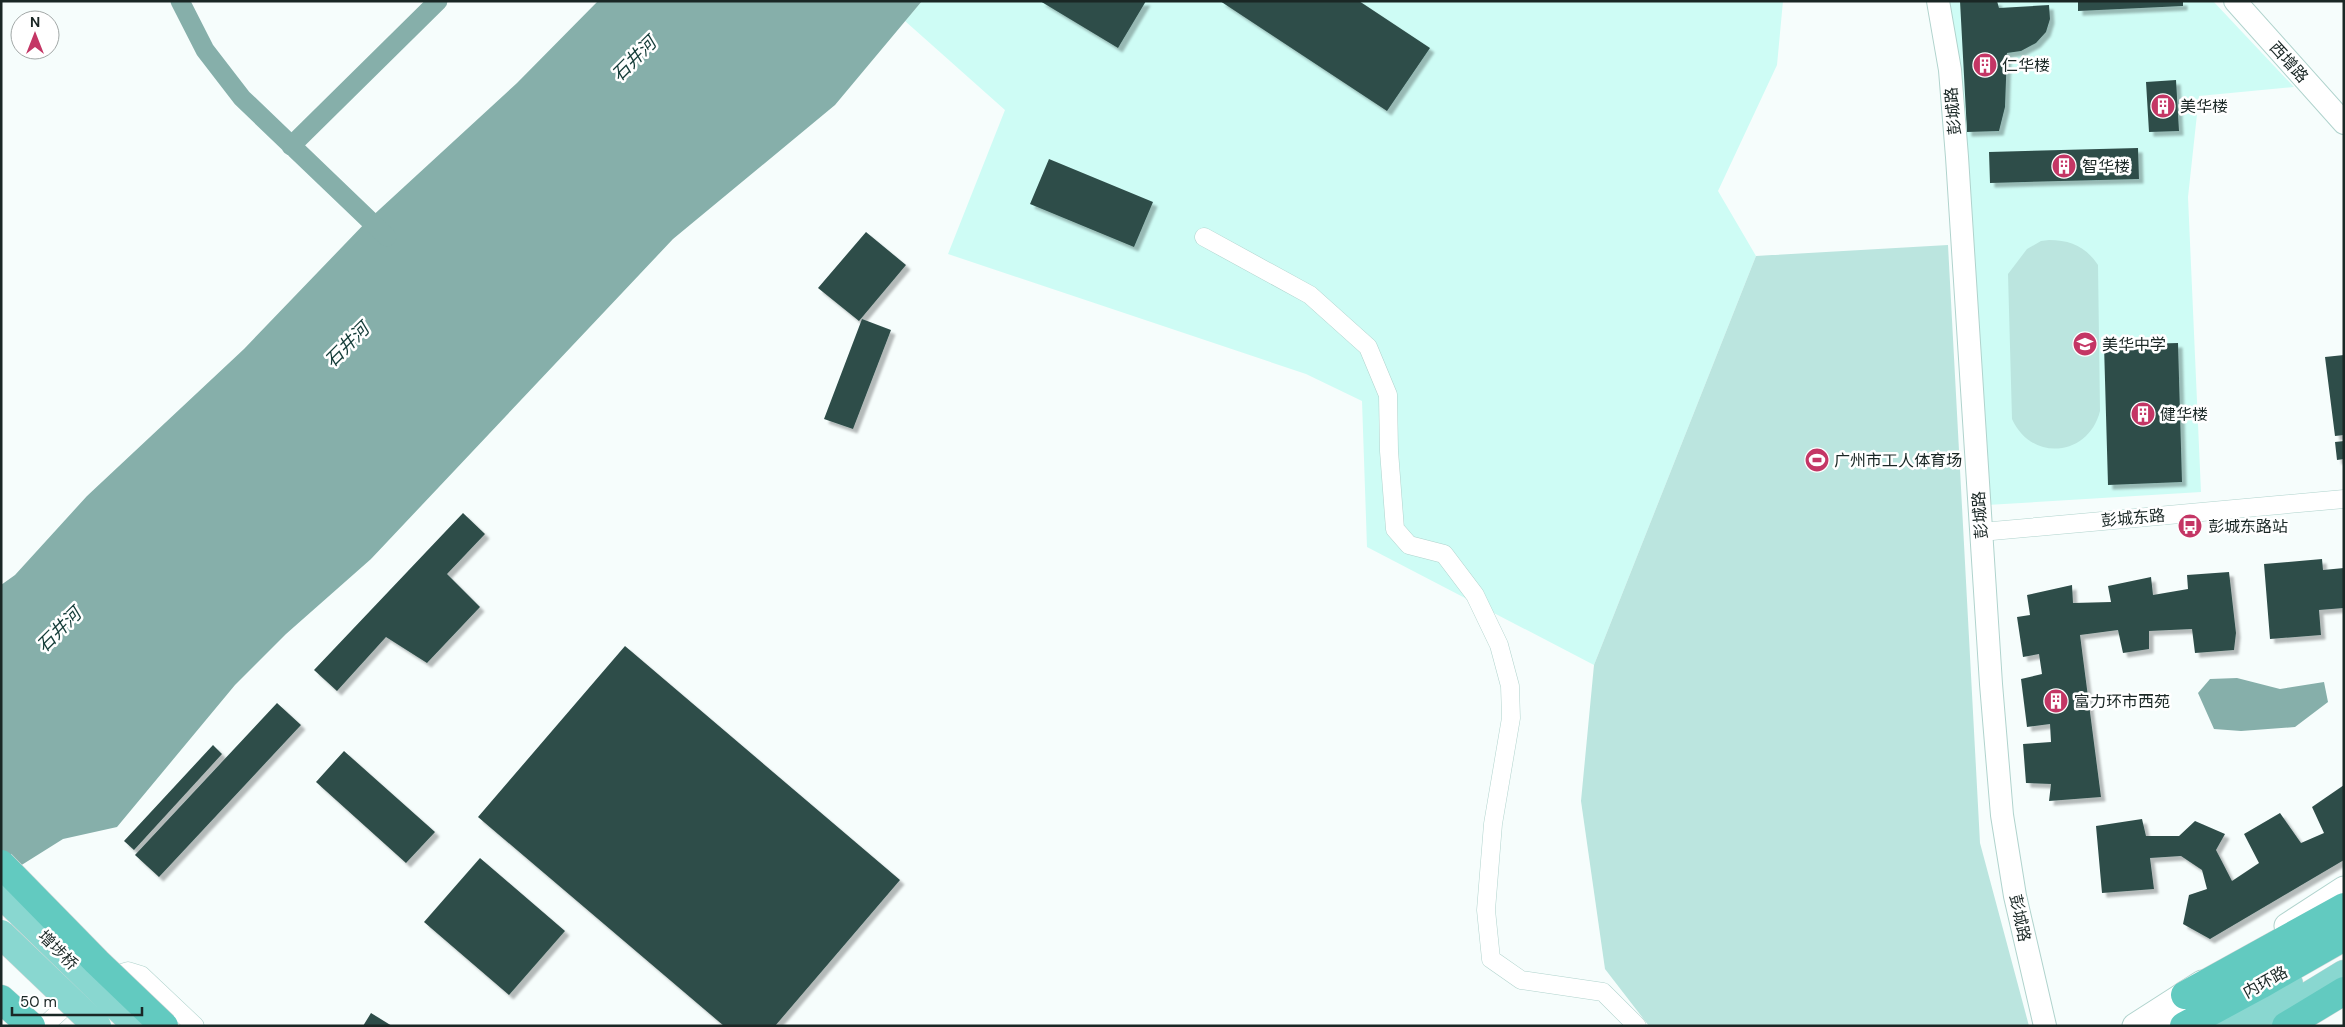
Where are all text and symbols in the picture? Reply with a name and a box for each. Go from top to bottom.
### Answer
north arrow [10,10,60,60]
text: N [30,13,40,31]
water label: 石井河 [606,29,664,87]
street label: 西增路 [2265,37,2313,87]
building icon: 仁华楼 [1972,52,1998,78]
place label: 仁华楼 [2002,55,2050,76]
street label: 彭城路 [1940,86,1966,136]
building icon: 美华楼 [2150,93,2176,119]
place label: 美华楼 [2180,96,2228,117]
building icon: 智华楼 [2051,153,2077,179]
place label: 智华楼 [2082,156,2130,177]
water label: 石井河 [319,315,377,373]
school or university icon: 美华中学 [2072,331,2098,357]
place label: 美华中学 [2102,334,2166,355]
building icon: 健华楼 [2130,401,2156,427]
place label: 健华楼 [2160,404,2208,425]
sports icon: 广州市工人体育场 [1804,447,1830,473]
place label: 广州市工人体育场 [1834,450,1962,471]
street label: 彭城路 [1968,490,1992,540]
street label: 彭城东路 [2100,505,2166,531]
bus stop icon: 彭城东路站 [2177,513,2203,539]
place label: 彭城东路站 [2208,516,2288,537]
water label: 石井河 [31,600,89,658]
building icon: 富力环市西苑 [2043,688,2069,714]
place label: 富力环市西苑 [2074,691,2170,712]
street label: 彭城路 [2005,892,2035,944]
street label: 增埗桥 [34,926,82,974]
street label: 内环路 [2239,961,2291,1003]
scale bar [12,984,142,1016]
text: 50 m [20,992,57,1012]

